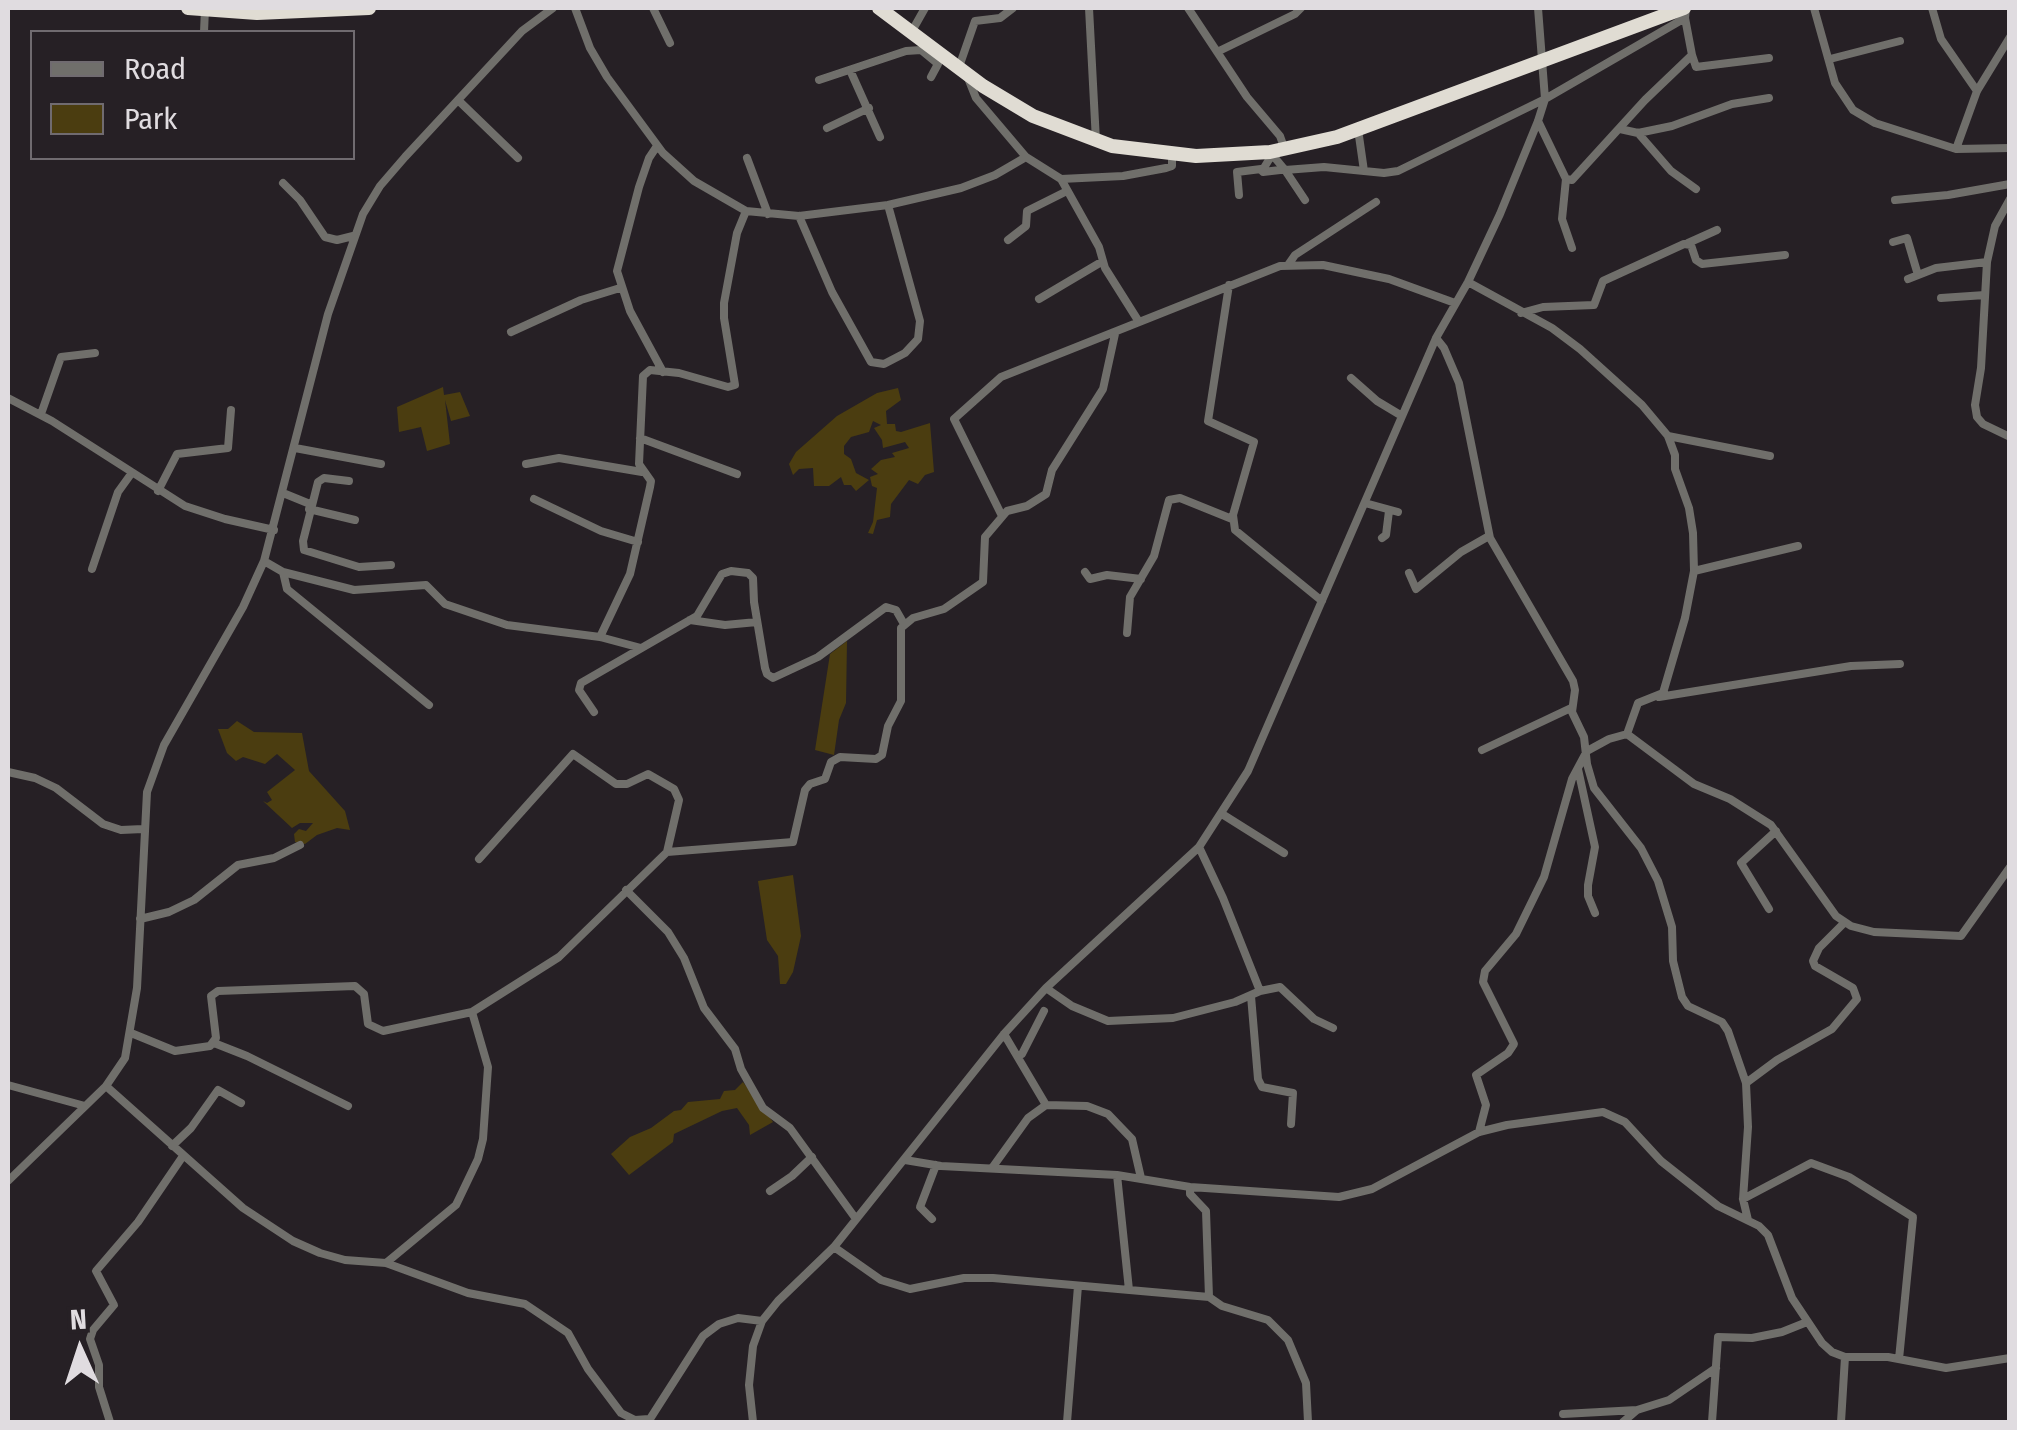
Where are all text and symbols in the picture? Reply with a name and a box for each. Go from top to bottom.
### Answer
legend [30,30,355,160]
text: Road [124,51,186,87]
text: Park [124,101,177,137]
north arrow [30,1300,130,1400]
text: N [69,1303,88,1336]

